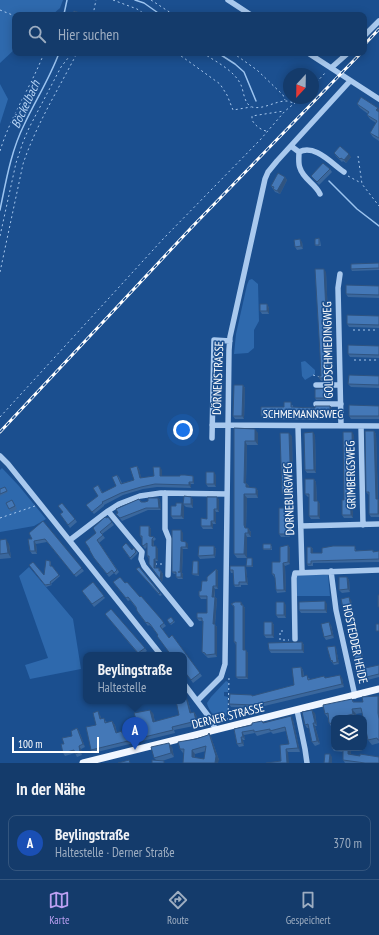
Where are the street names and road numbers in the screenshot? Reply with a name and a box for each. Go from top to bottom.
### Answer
street label: GOLDSCHMIEDINGWEG [319,301,336,399]
street label: DÖRNENSTRASSE [209,341,226,415]
street label: SCHMEMANNSWEG [263,406,343,421]
street label: GRIMBERGSWEG [342,441,359,509]
street label: DORNEBURGWEG [280,462,297,536]
street label: HOSTEDDER HEIDE [340,603,371,685]
street label: DERNER STRASSE [190,699,266,732]

